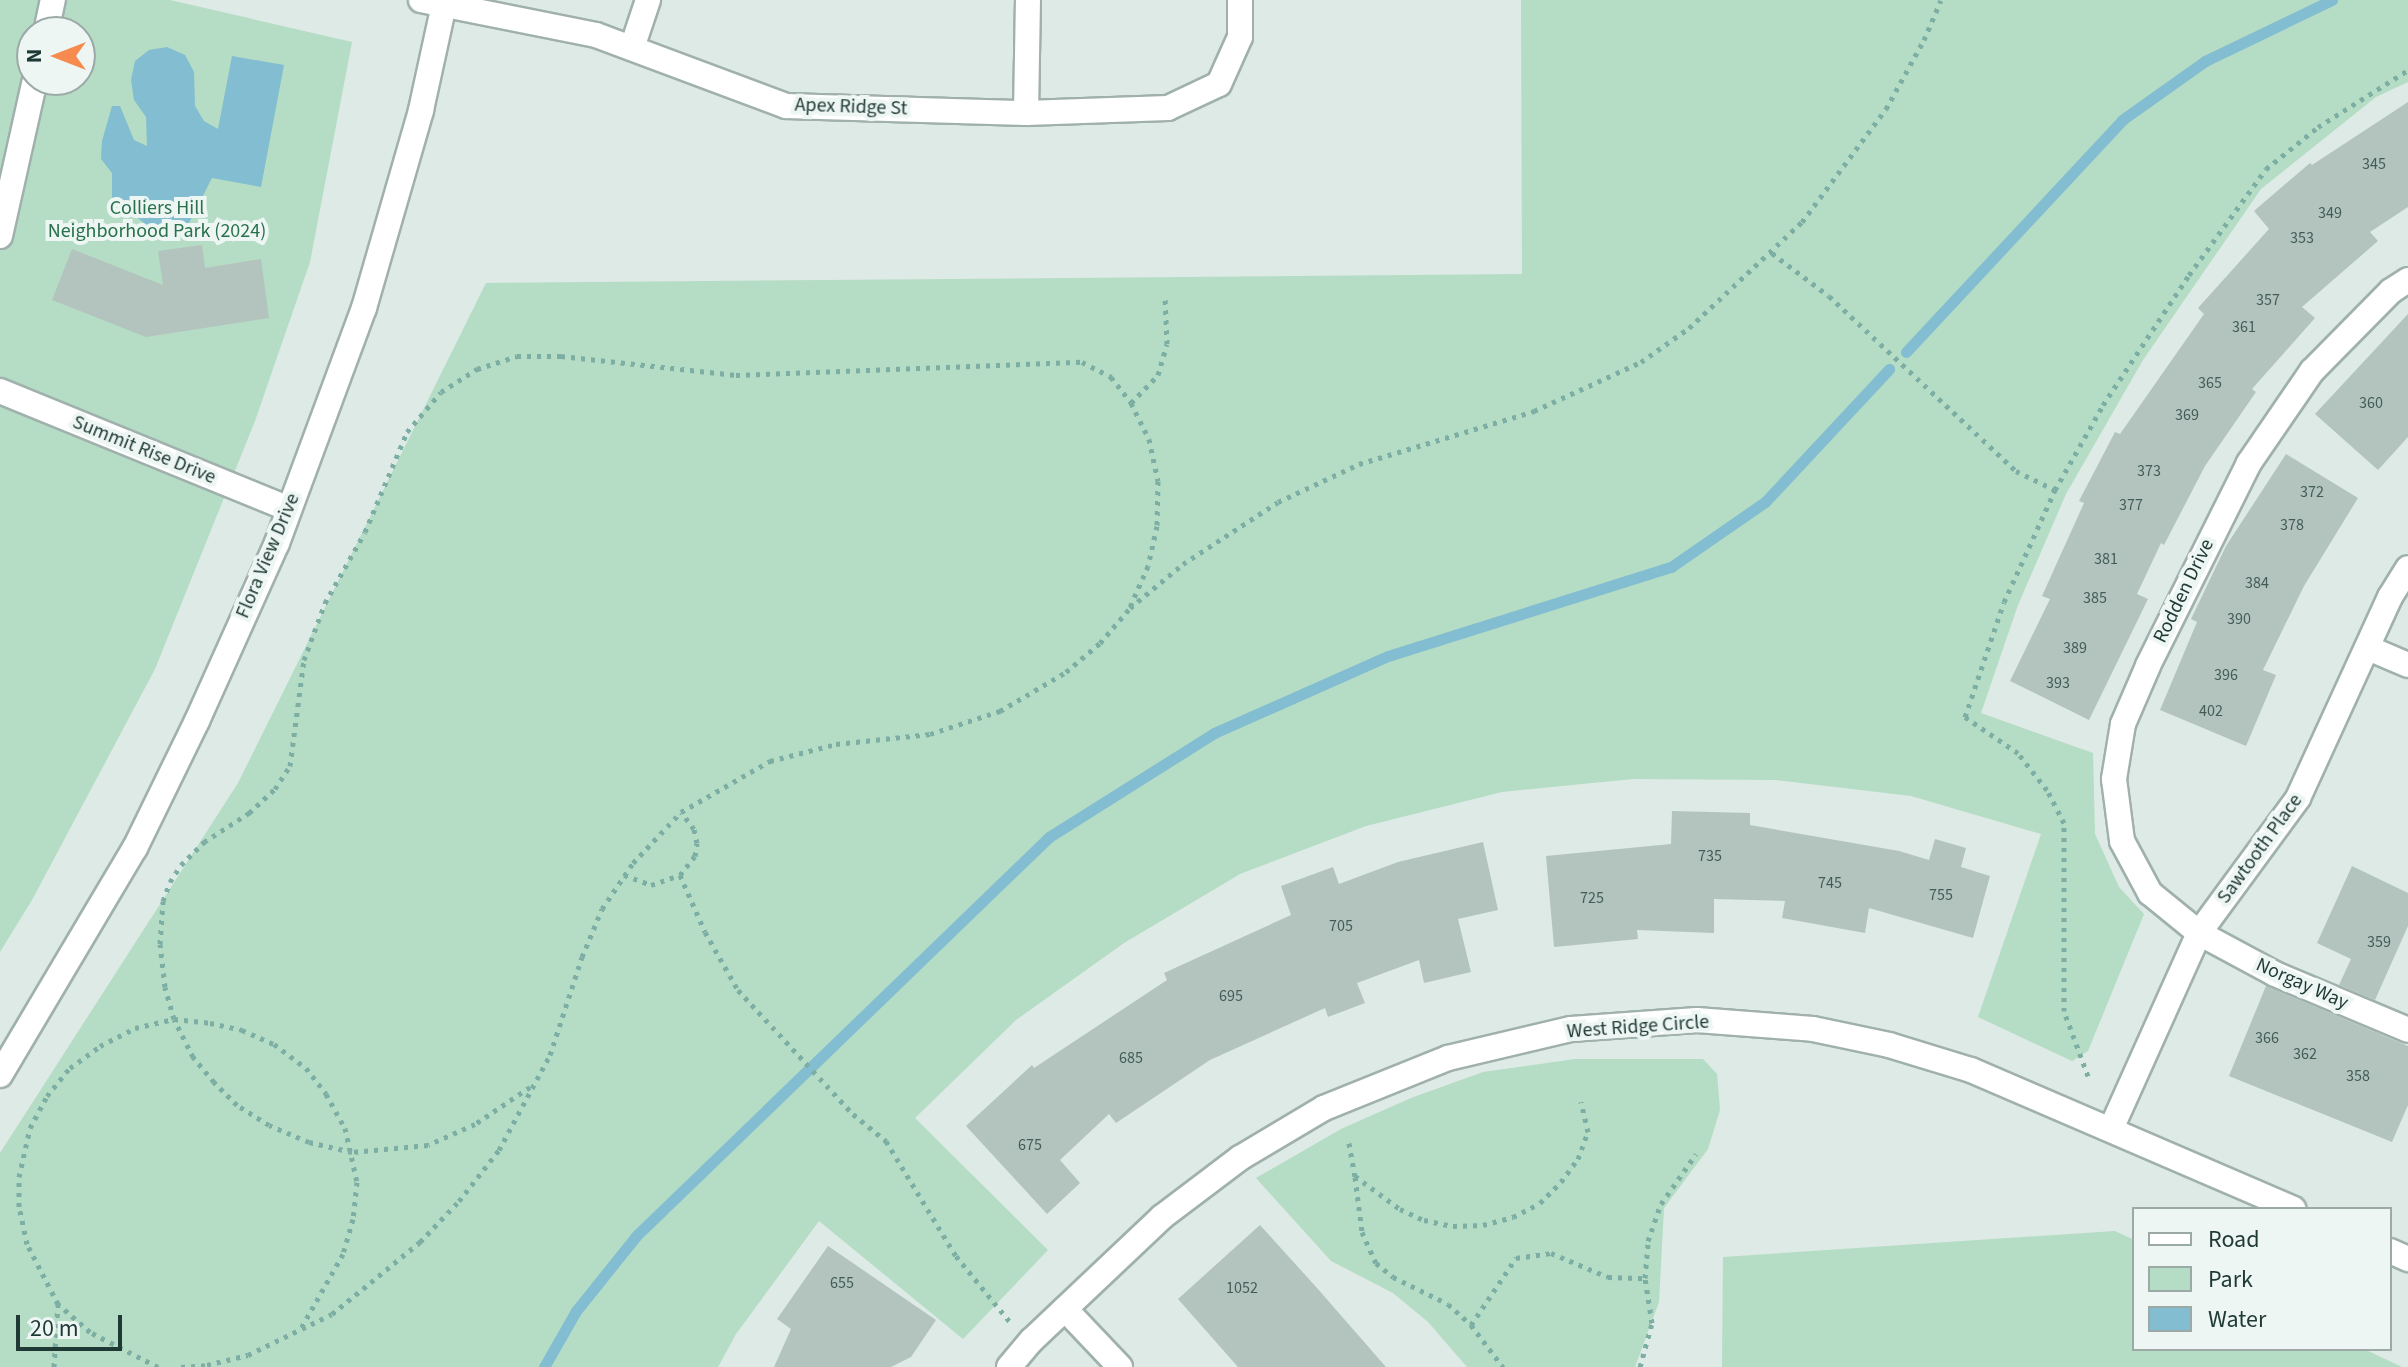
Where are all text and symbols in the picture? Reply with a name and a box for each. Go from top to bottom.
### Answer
north arrow [16,16,96,96]
text: N [18,49,50,63]
street label: Apex Ridge St [794,93,908,121]
house number: 345 [2362,154,2386,174]
park label: Colliers Hill Neighborhood Park (2024) [48,196,266,243]
house number: 349 [2318,203,2342,223]
house number: 353 [2290,228,2314,248]
house number: 357 [2256,290,2280,310]
house number: 361 [2232,317,2256,337]
house number: 365 [2198,373,2222,393]
house number: 360 [2359,393,2383,413]
house number: 369 [2175,405,2199,425]
street label: Summit Rise Drive [69,410,219,490]
house number: 373 [2137,461,2161,481]
house number: 372 [2300,482,2324,502]
street label: Flora View Drive [231,490,305,622]
house number: 377 [2119,495,2143,515]
house number: 378 [2280,515,2304,535]
street label: Rodden Drive [2149,535,2219,647]
house number: 381 [2094,549,2118,569]
house number: 384 [2245,573,2269,593]
house number: 385 [2083,588,2107,608]
house number: 390 [2227,609,2251,629]
house number: 389 [2063,638,2087,658]
house number: 396 [2214,665,2238,685]
house number: 393 [2046,673,2070,693]
house number: 402 [2199,701,2223,721]
street label: Sawtooth Place [2212,789,2308,909]
house number: 735 [1698,846,1722,866]
house number: 745 [1818,873,1842,893]
house number: 755 [1929,885,1953,905]
house number: 725 [1580,888,1604,908]
house number: 705 [1329,916,1353,936]
house number: 359 [2367,932,2391,952]
street label: Norgay Way [2252,953,2352,1015]
house number: 695 [1219,986,1243,1006]
street label: West Ridge Circle [1566,1010,1710,1044]
house number: 366 [2255,1028,2279,1048]
house number: 362 [2293,1044,2317,1064]
house number: 685 [1119,1048,1143,1068]
house number: 358 [2346,1066,2370,1086]
house number: 675 [1018,1135,1042,1155]
legend [2132,1207,2392,1351]
text: Road [2208,1222,2260,1257]
text: Park [2208,1262,2253,1297]
house number: 655 [830,1273,854,1293]
house number: 1052 [1226,1278,1258,1298]
scale bar [20,1299,126,1349]
text: Water [2208,1302,2266,1337]
text: 20 m [30,1311,79,1346]

